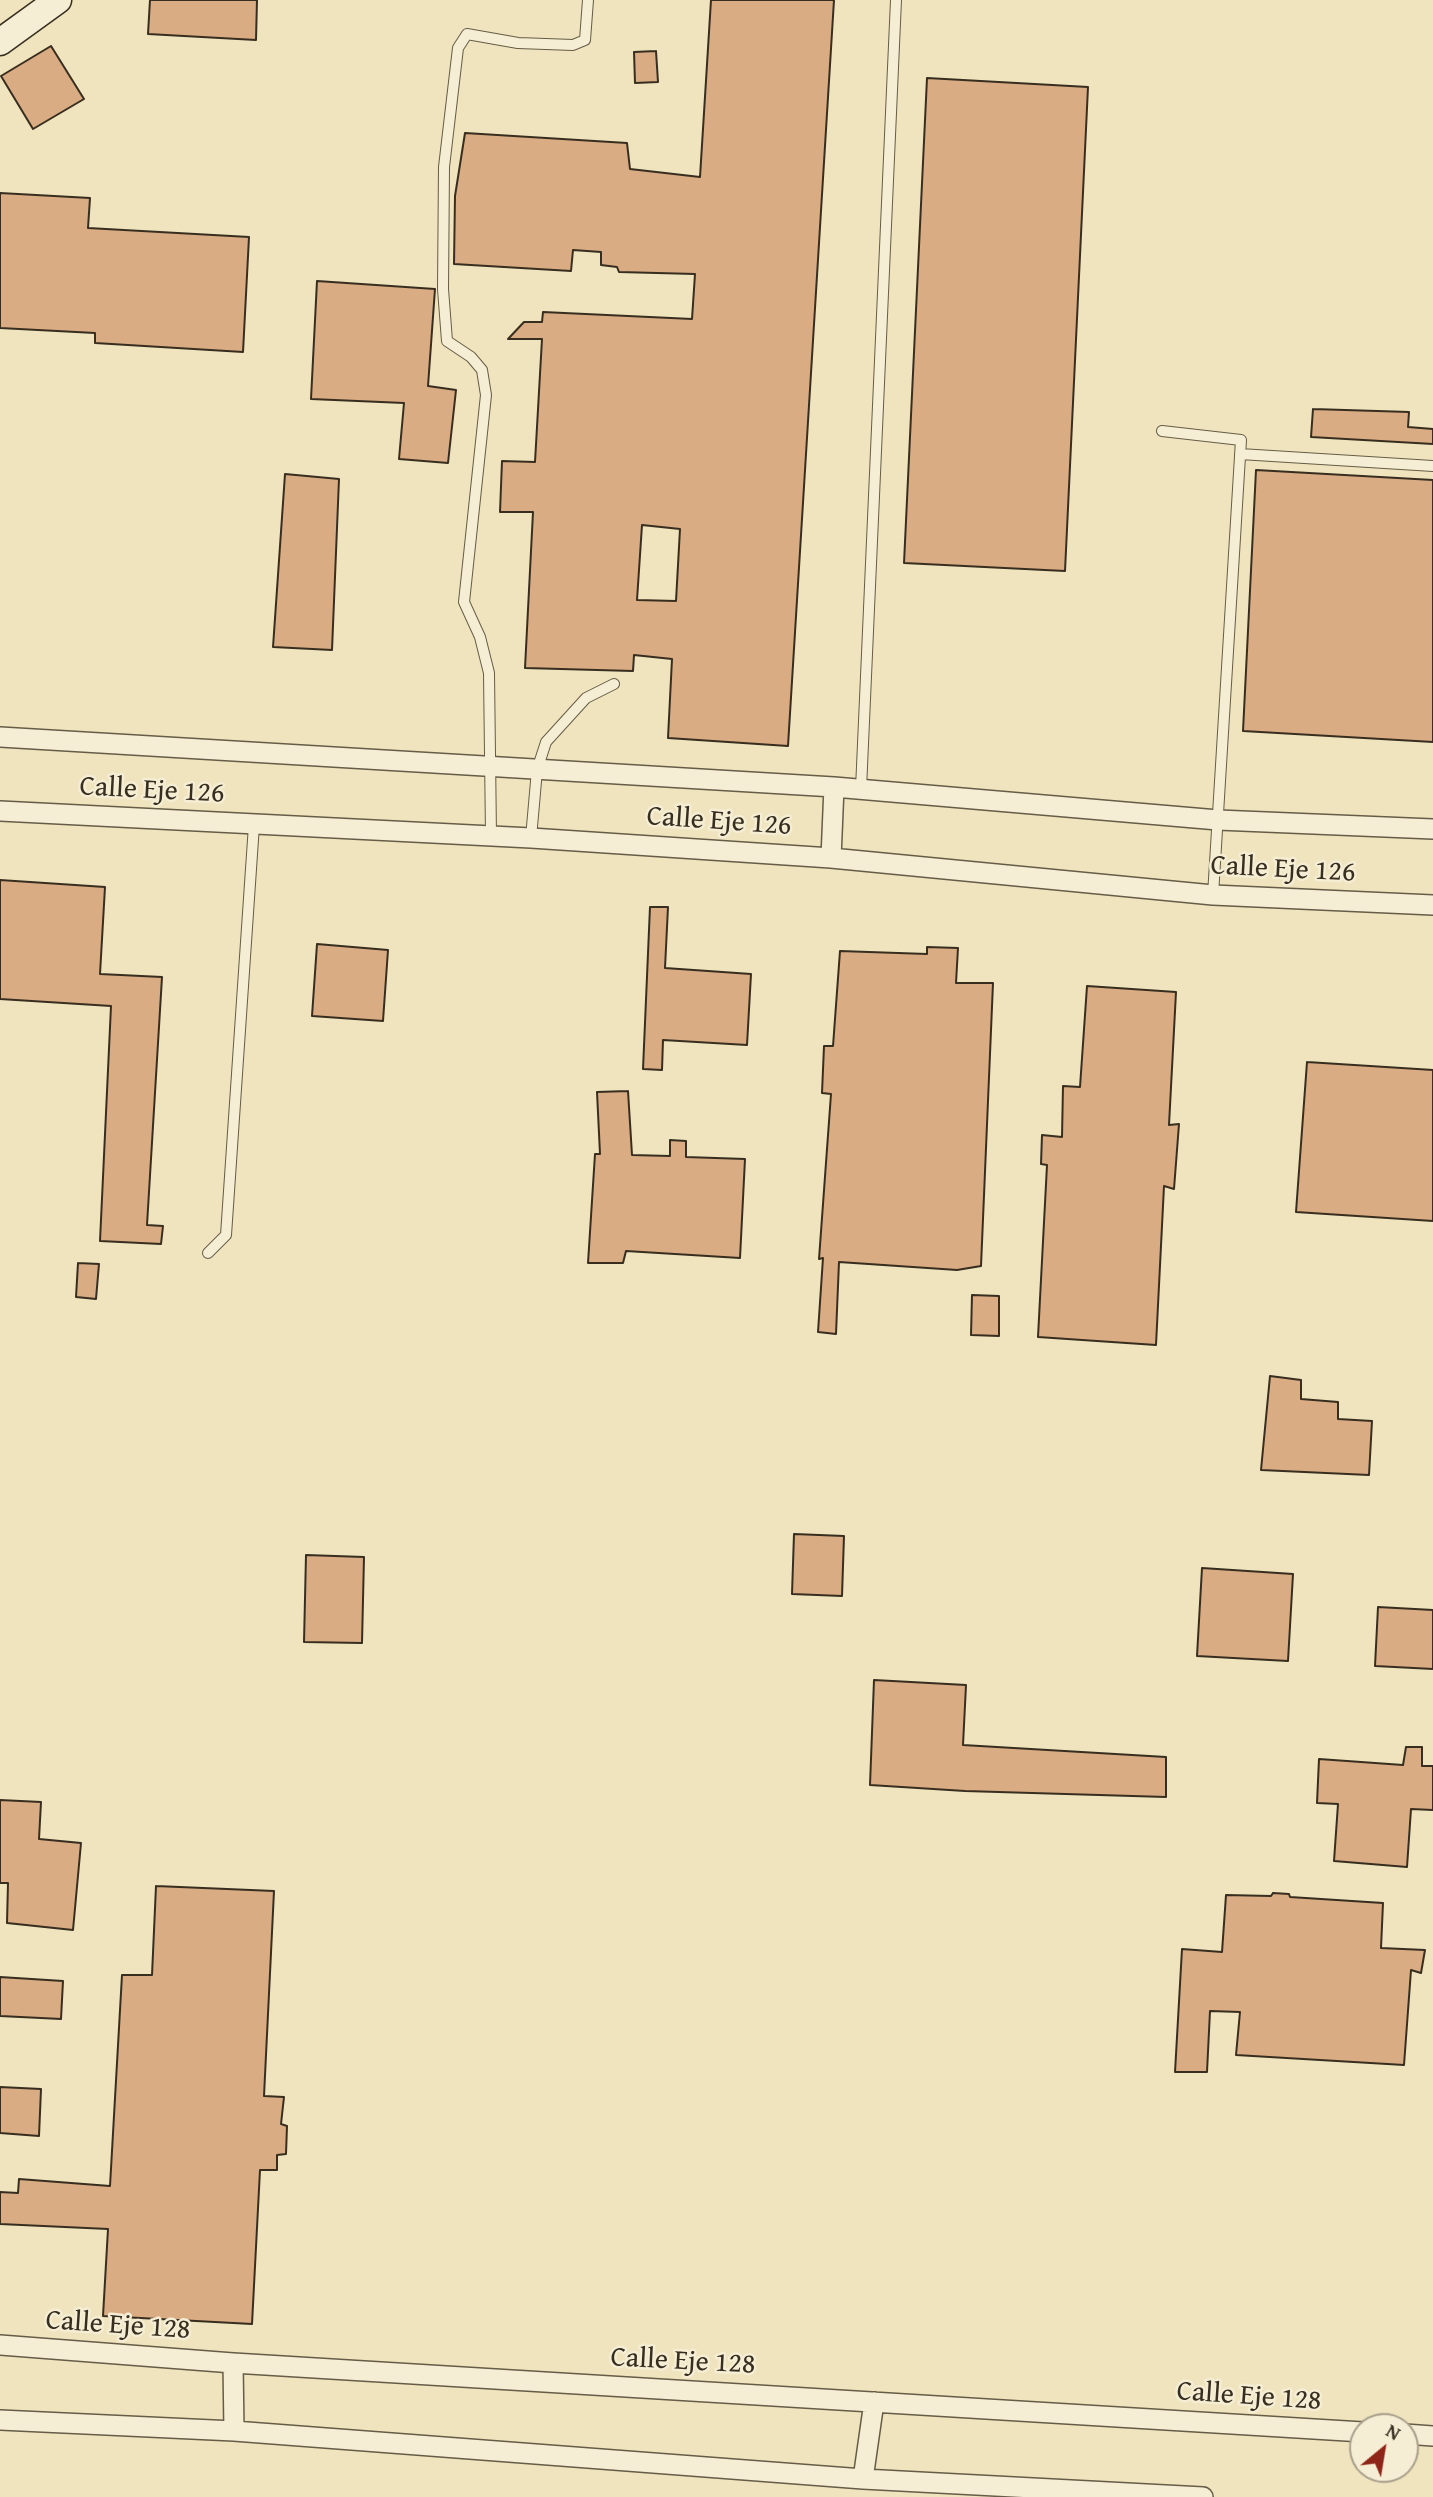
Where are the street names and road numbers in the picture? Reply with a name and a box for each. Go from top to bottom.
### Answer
street label: Calle Eje 126 [79,770,225,812]
street label: Calle Eje 126 [646,800,792,844]
street label: Calle Eje 126 [1210,849,1356,891]
street label: Calle Eje 128 [45,2304,191,2348]
street label: Calle Eje 128 [610,2341,756,2383]
street label: Calle Eje 128 [1176,2375,1322,2419]

